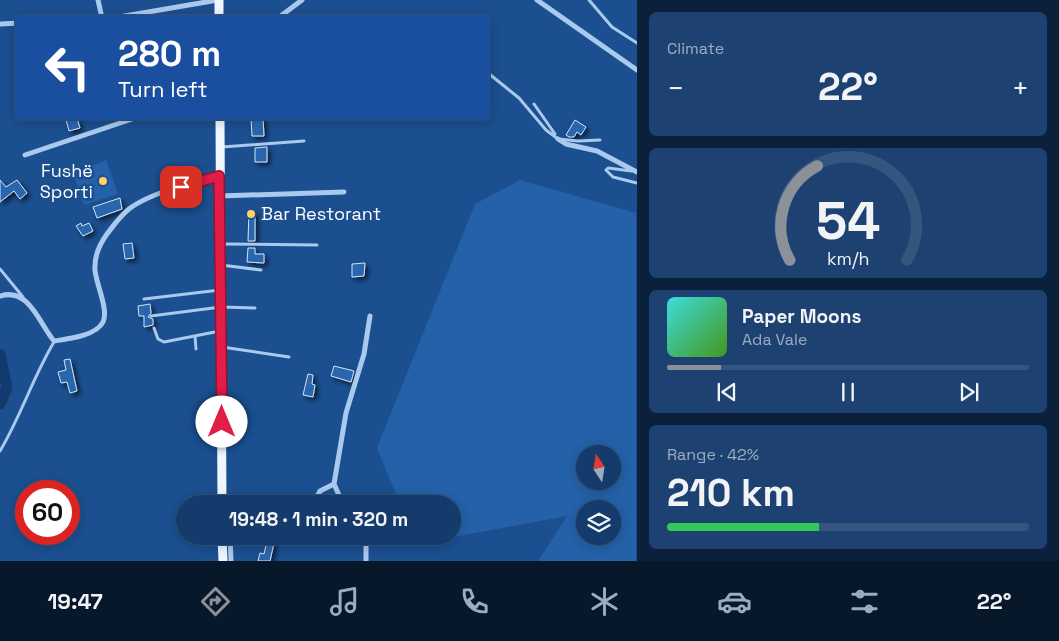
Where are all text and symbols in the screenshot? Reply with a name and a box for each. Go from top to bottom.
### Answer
text: 280 m [118,32,221,76]
icon: left [35,35,100,100]
text: Climate [667,38,724,59]
text: 22° [818,63,878,111]
text: − [667,70,684,106]
text: + [1012,70,1029,106]
text: Turn left [118,75,208,103]
place label: Fushë Sporti [40,159,93,203]
pin [160,166,202,208]
icon: arrive [167,173,195,201]
marker: Fushë Sporti [97,175,109,187]
text: 54 [816,188,880,254]
place label: Bar Restorant [261,202,381,225]
marker: Bar Restorant [245,208,257,220]
text: km/h [827,247,869,270]
text: Paper Moons [742,304,861,329]
text: Ada Vale [742,329,807,350]
icon: previous [713,378,741,406]
icon: pause [834,378,862,406]
icon: next [955,378,983,406]
position arrow [195,395,247,447]
text: Range · 42% [667,444,759,465]
north arrow [576,445,621,490]
map controls [576,445,621,545]
text: 210 km [667,469,795,517]
speed limit sign: 60 [15,480,80,545]
button: layers [576,500,621,545]
text: 19:48 · 1 min · 320 m [229,507,408,532]
icon: directions [198,584,233,619]
icon: music [327,584,362,619]
icon: phone [457,584,492,619]
icon: climate [587,584,622,619]
icon: car [717,584,752,619]
icon: filters [847,584,882,619]
text: 19:47 [47,587,103,615]
text: 22° [977,587,1012,615]

